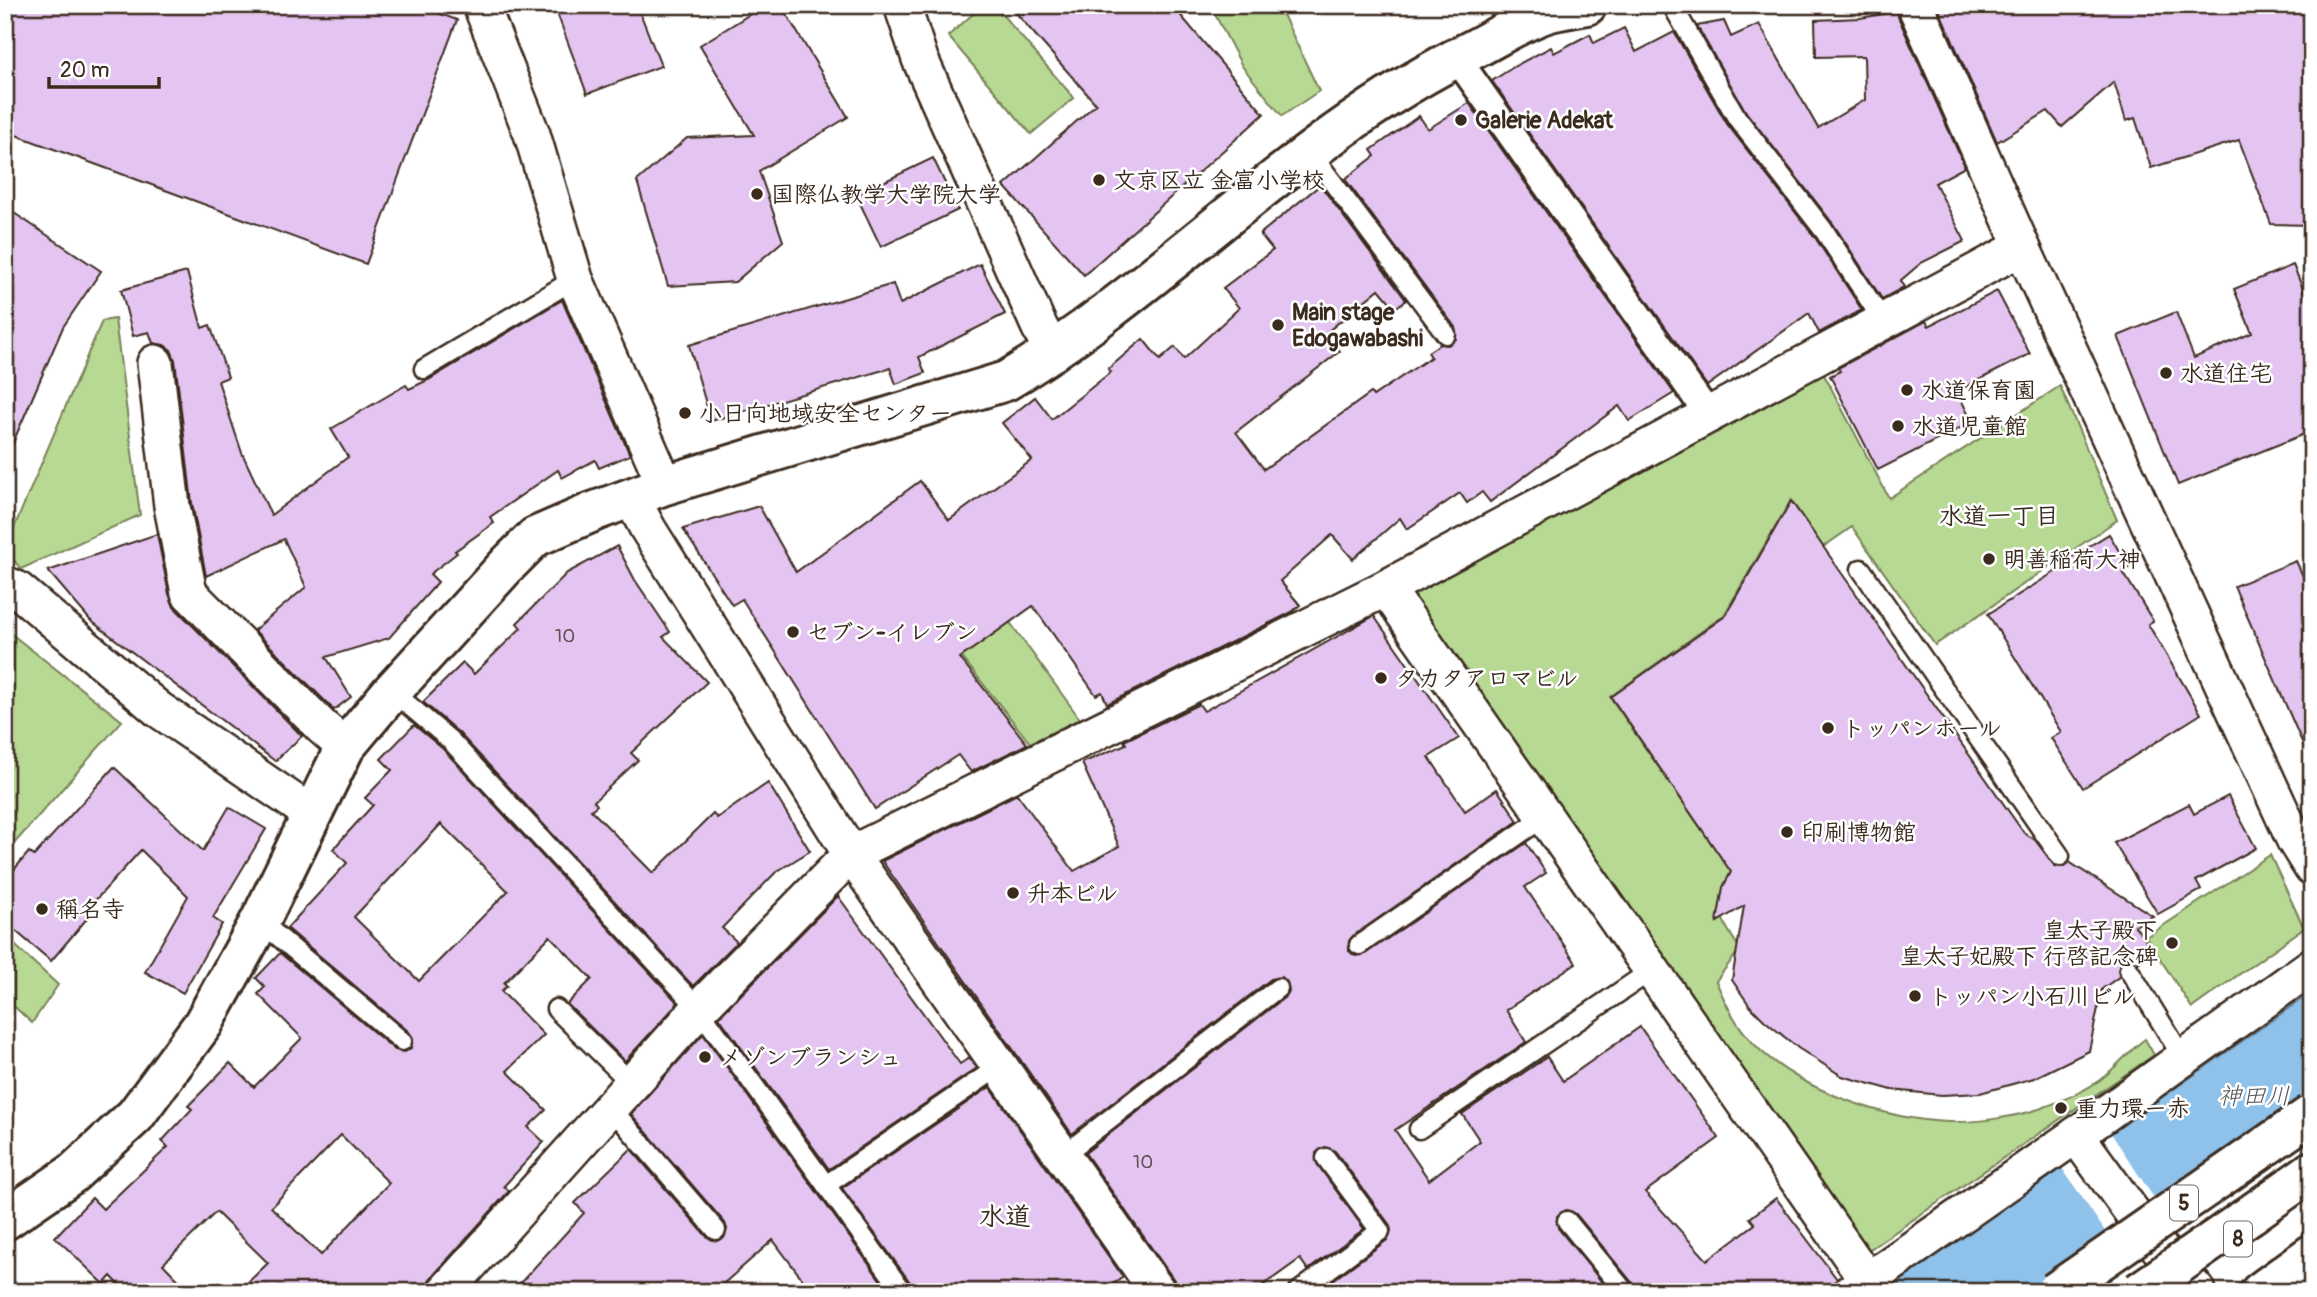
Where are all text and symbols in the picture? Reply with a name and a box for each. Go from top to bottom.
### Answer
scale bar [49,46,159,90]
text: 20 m [60,57,109,84]
place label: Galerie Adekat [1475,106,1614,135]
marker: Galerie Adekat [1453,112,1469,128]
place label: 文京区立 金富小学校 [1113,166,1325,195]
marker: 文京区立 金富小学校 [1091,172,1107,188]
place label: 国際仏教学大学院大学 [771,180,1001,209]
marker: 国際仏教学大学院大学 [749,186,765,202]
place label: Main stage Edogawabashi [1292,298,1423,353]
marker: Main stage Edogawabashi [1270,317,1286,333]
place label: 水道住宅 [2180,359,2272,388]
marker: 水道住宅 [2158,365,2174,381]
place label: 水道保育園 [1921,376,2036,405]
marker: 水道保育園 [1899,382,1915,398]
place label: 小日向地域安全センター [699,399,952,428]
marker: 小日向地域安全センター [677,405,693,421]
place label: 水道児童館 [1912,412,2027,441]
marker: 水道児童館 [1890,418,1906,434]
district label: 水道一丁目 [1939,502,2059,531]
place label: 明善稲荷大神 [2003,545,2141,574]
marker: 明善稲荷大神 [1981,551,1997,567]
place label: セブン-イレブン [807,618,978,647]
house number: 10 [555,624,575,648]
marker: セブン-イレブン [785,624,801,640]
place label: タカタアロマビル [1395,664,1579,693]
marker: タカタアロマビル [1373,670,1389,686]
place label: トッパンホール [1842,714,2002,743]
marker: トッパンホール [1820,720,1836,736]
place label: 印刷博物館 [1801,818,1916,847]
marker: 印刷博物館 [1779,824,1795,840]
place label: 升本ビル [1027,879,1119,908]
marker: 升本ビル [1005,885,1021,901]
place label: 稱名寺 [56,895,125,924]
marker: 稱名寺 [34,901,50,917]
place label: 皇太子殿下 皇太子妃殿下 行啓記念碑 [1900,916,2158,971]
marker: 皇太子殿下 皇太子妃殿下 行啓記念碑 [2164,935,2180,951]
place label: トッパン小石川ビル [1929,982,2136,1011]
marker: トッパン小石川ビル [1907,988,1923,1004]
place label: メゾンブランシュ [719,1043,902,1072]
marker: メゾンブランシュ [697,1049,713,1065]
water label: 神田川 [2218,1082,2290,1111]
place label: 重力環ー赤 [2075,1094,2190,1123]
marker: 重力環ー赤 [2053,1100,2069,1116]
house number: 10 [1133,1150,1153,1174]
road number: 5 [2170,1186,2198,1220]
district label: 水道 [979,1201,1031,1233]
road number: 8 [2224,1222,2252,1256]

